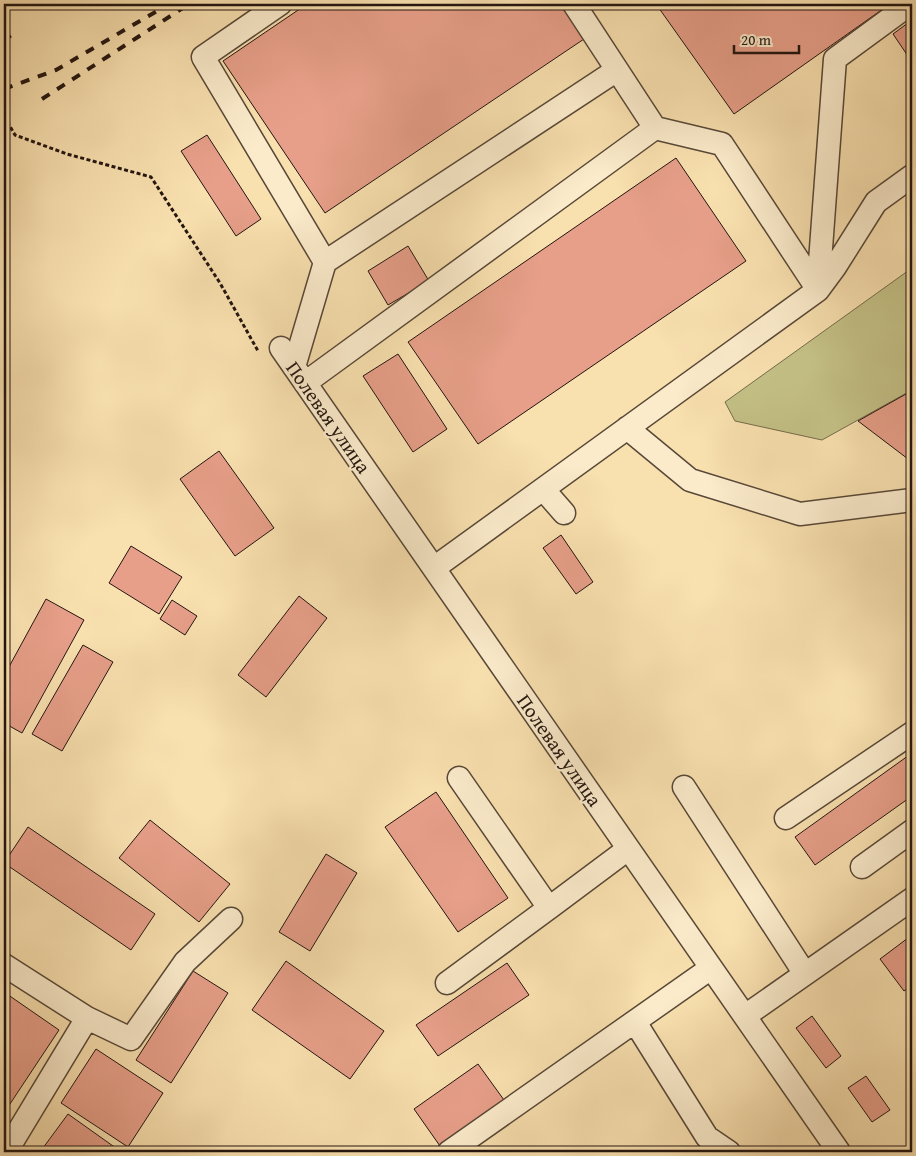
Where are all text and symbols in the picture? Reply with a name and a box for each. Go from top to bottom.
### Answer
scale bar [734,22,798,54]
text: 20 m [741,29,772,50]
street label: Полевая улица [279,355,379,479]
street label: Полевая улица [510,688,610,812]

